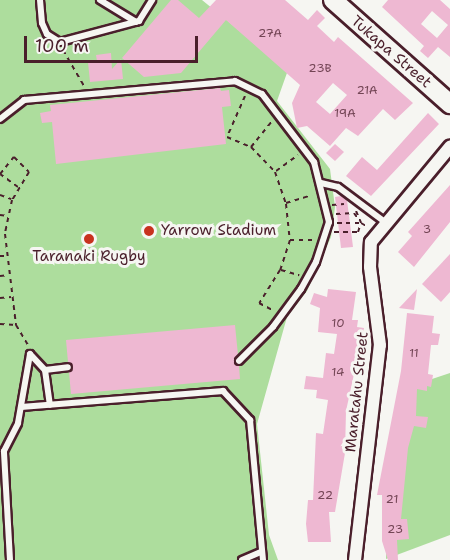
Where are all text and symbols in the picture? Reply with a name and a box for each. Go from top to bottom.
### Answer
street label: Tukapa Street [347,12,435,92]
scale bar [27,24,201,62]
house number: 27A [258,27,282,41]
text: 100 m [35,34,89,58]
house number: 23B [308,62,332,76]
house number: 21A [356,84,378,98]
house number: 19A [334,107,356,121]
place label: Yarrow Stadium [161,222,276,240]
house number: 3 [423,223,431,237]
marker: Yarrow Stadium [142,224,156,238]
marker: Taranaki Rugby [82,232,96,246]
place label: Taranaki Rugby [32,248,146,266]
house number: 10 [331,317,345,331]
street label: Maratahu Street [342,331,372,453]
house number: 11 [409,347,419,361]
house number: 14 [332,366,344,380]
house number: 22 [317,489,333,503]
house number: 21 [386,493,398,507]
house number: 23 [387,523,403,537]

